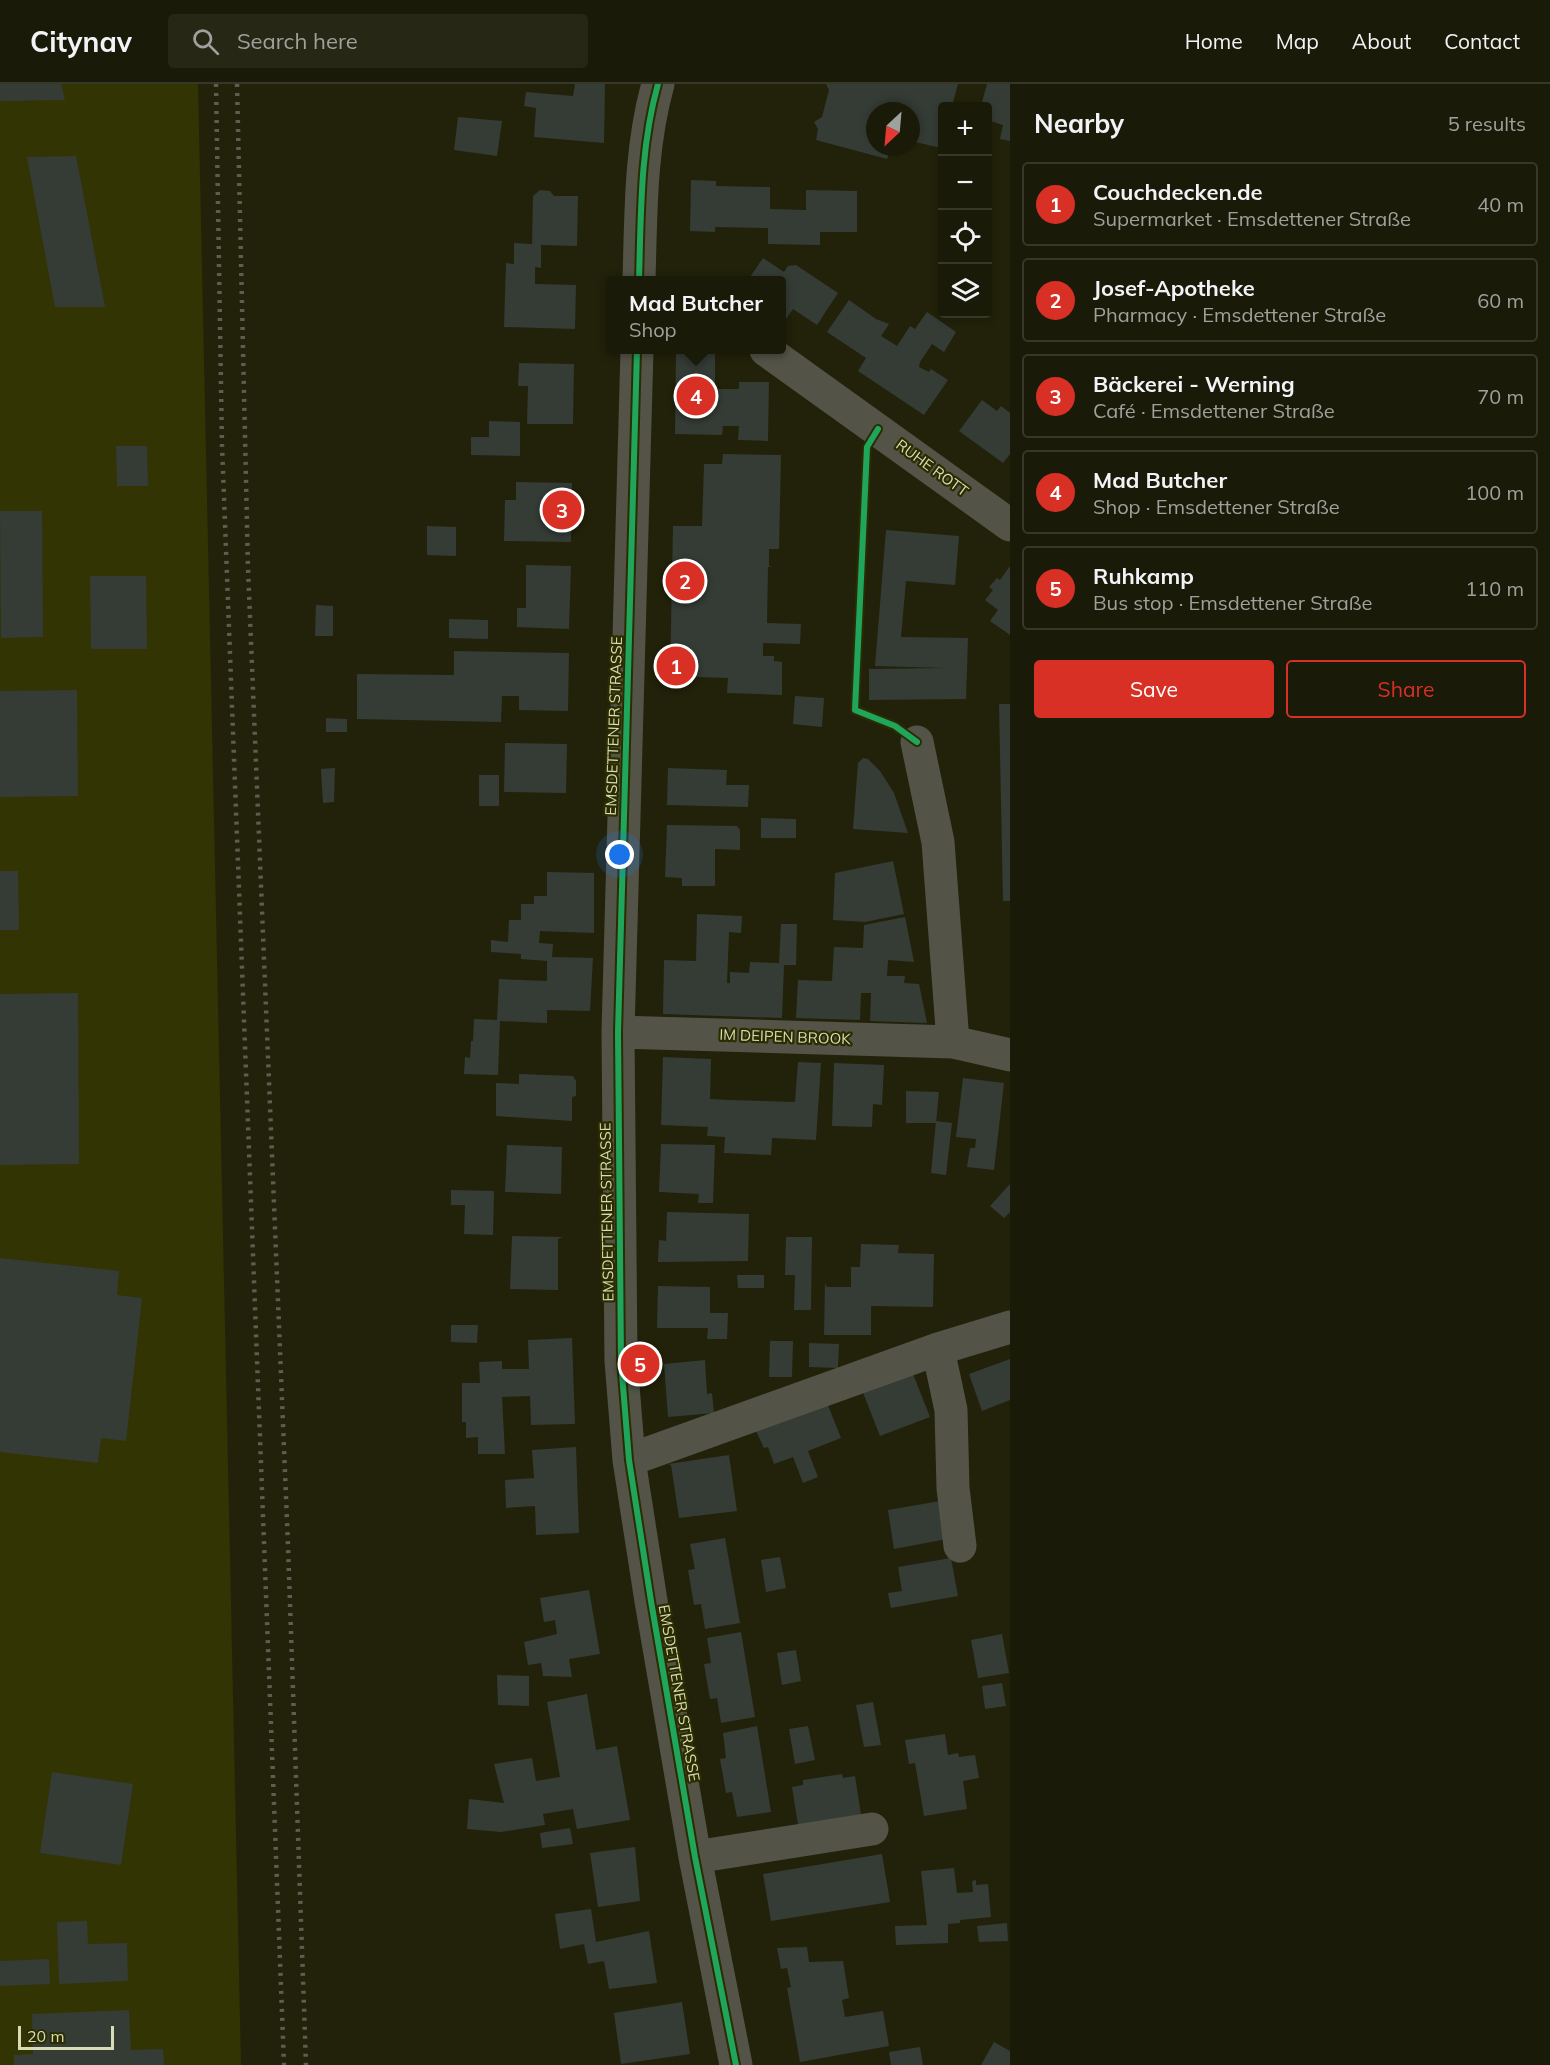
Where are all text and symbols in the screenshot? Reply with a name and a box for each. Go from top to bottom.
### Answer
search box [168,14,588,68]
text: Citynav [30,24,132,59]
icon: search [189,25,222,58]
text: Search here [237,27,358,55]
text: Home [1185,28,1243,54]
text: Map [1276,28,1319,54]
text: About [1352,28,1411,54]
text: Contact [1444,28,1520,54]
north arrow [866,102,920,156]
map controls [938,102,992,318]
button: + [938,102,992,156]
text: Nearby [1034,107,1124,140]
text: 5 results [1448,111,1526,136]
button: − [938,156,992,210]
text: Couchdecken.de [1093,178,1263,206]
text: 1 [1050,192,1062,217]
text: 40 m [1477,192,1524,217]
text: Supermarket · Emsdettener Straße [1093,206,1411,231]
button: locate [938,210,992,264]
button: layers [938,264,992,318]
text: Josef-Apotheke [1093,274,1255,302]
popup [606,276,786,354]
text: 2 [1050,288,1062,313]
text: 60 m [1477,288,1524,313]
text: Mad Butcher [629,289,763,317]
text: Pharmacy · Emsdettener Straße [1093,302,1386,327]
text: Shop [629,317,677,342]
text: Bäckerei - Werning [1093,370,1295,398]
pin: 4 [676,374,716,418]
text: 3 [1050,384,1062,409]
text: 70 m [1477,384,1524,409]
text: Café · Emsdettener Straße [1093,398,1335,423]
street label: RUHE ROTT [892,435,972,500]
text: Mad Butcher [1093,466,1227,494]
text: 4 [1050,480,1062,505]
text: 100 m [1465,480,1524,505]
pin: 3 [542,488,582,532]
text: Shop · Emsdettener Straße [1093,494,1340,519]
pin: 2 [666,558,704,604]
text: Ruhkamp [1093,562,1194,590]
text: 5 [1050,576,1062,601]
text: 110 m [1465,576,1524,601]
text: Bus stop · Emsdettener Straße [1093,590,1372,615]
street label: EMSDETTENER STRASSE [601,636,626,816]
pin: 1 [656,644,696,688]
button: Save [1034,660,1274,718]
button: Share [1286,660,1526,718]
your location [605,840,634,869]
street label: IM DEIPEN BROOK [719,1025,852,1048]
street label: EMSDETTENER STRASSE [595,1122,618,1302]
pin: 5 [620,1342,660,1386]
street label: EMSDETTENER STRASSE [655,1603,704,1783]
scale bar [18,2023,114,2050]
text: 20 m [27,2026,64,2046]

